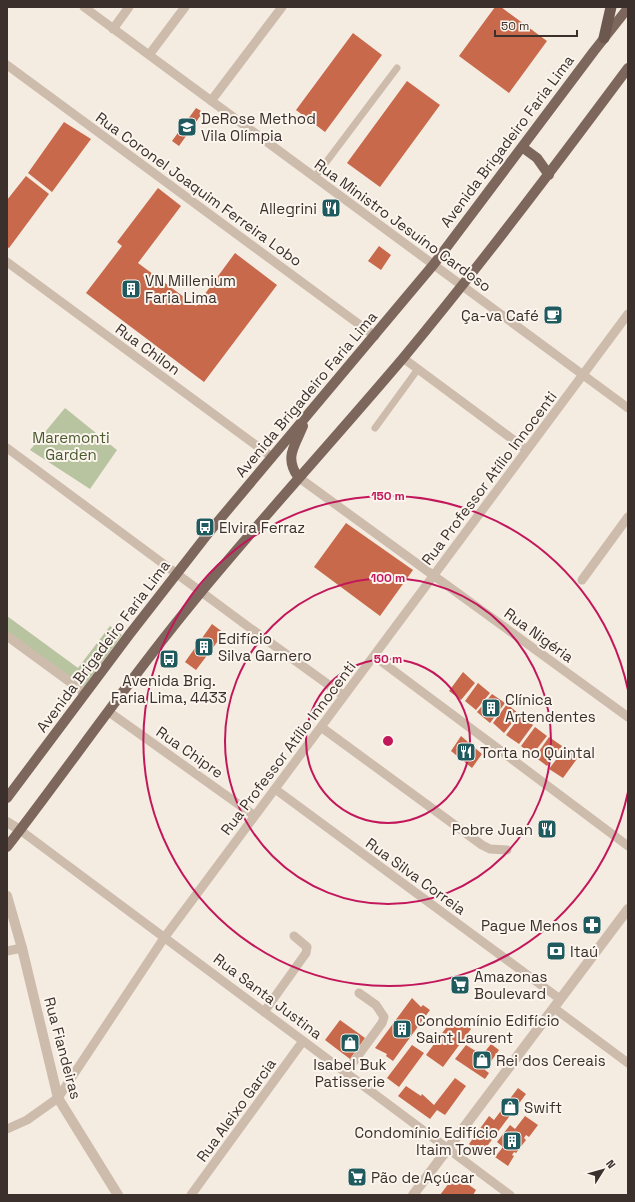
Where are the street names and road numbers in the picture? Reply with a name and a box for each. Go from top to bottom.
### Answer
street label: Avenida Brigadeiro Faria Lima [436,51,578,231]
street label: Rua Coronel Joaquim Ferreira Lobo [92,108,306,270]
street label: Rua Ministro Jesuíno Cardoso [311,154,495,296]
street label: Avenida Brigadeiro Faria Lima [231,307,381,481]
street label: Rua Chilon [112,319,184,379]
street label: Rua Professor Atílio Innocenti [417,387,561,569]
street label: Avenida Brigadeiro Faria Lima [32,556,174,736]
street label: Rua Nigéria [501,603,578,667]
street label: Rua Professor Atílio Innocenti [216,657,360,839]
street label: Rua Chipre [153,722,227,782]
street label: Rua Silva Correia [362,833,470,919]
street label: Rua Santa Justina [210,949,326,1043]
street label: Rua Fiandeiras [40,995,86,1101]
street label: Rua Aleixo Garcia [192,1054,280,1165]

